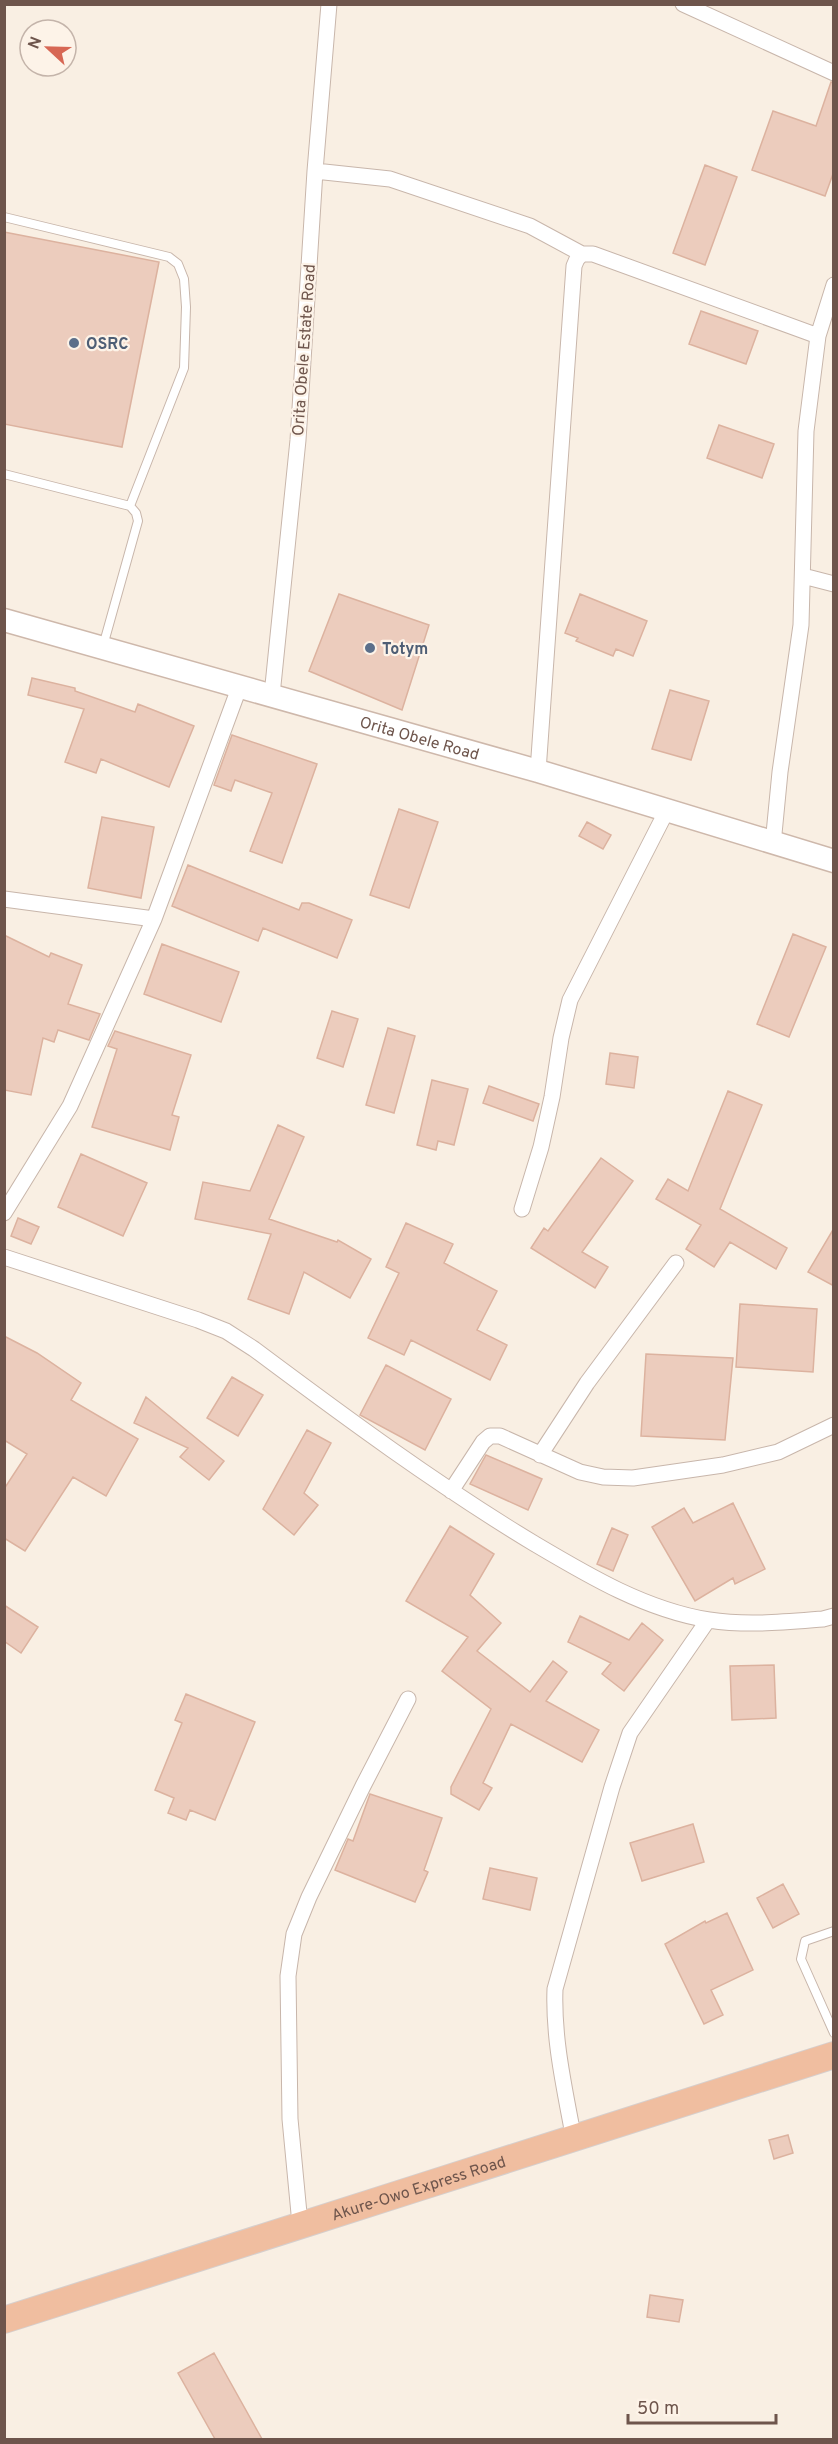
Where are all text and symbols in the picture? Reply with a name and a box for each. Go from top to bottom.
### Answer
north arrow [18,18,78,78]
text: N [25,34,47,52]
street label: Orita Obele Estate Road [289,264,321,437]
place label: OSRC [86,335,128,355]
marker: OSRC [67,336,81,350]
place label: Totym [382,640,428,660]
marker: Totym [363,641,377,655]
street label: Orita Obele Road [357,713,481,766]
street label: Akure-Owo Express Road [329,2153,509,2227]
scale bar [628,2387,776,2425]
text: 50 m [637,2398,679,2421]

